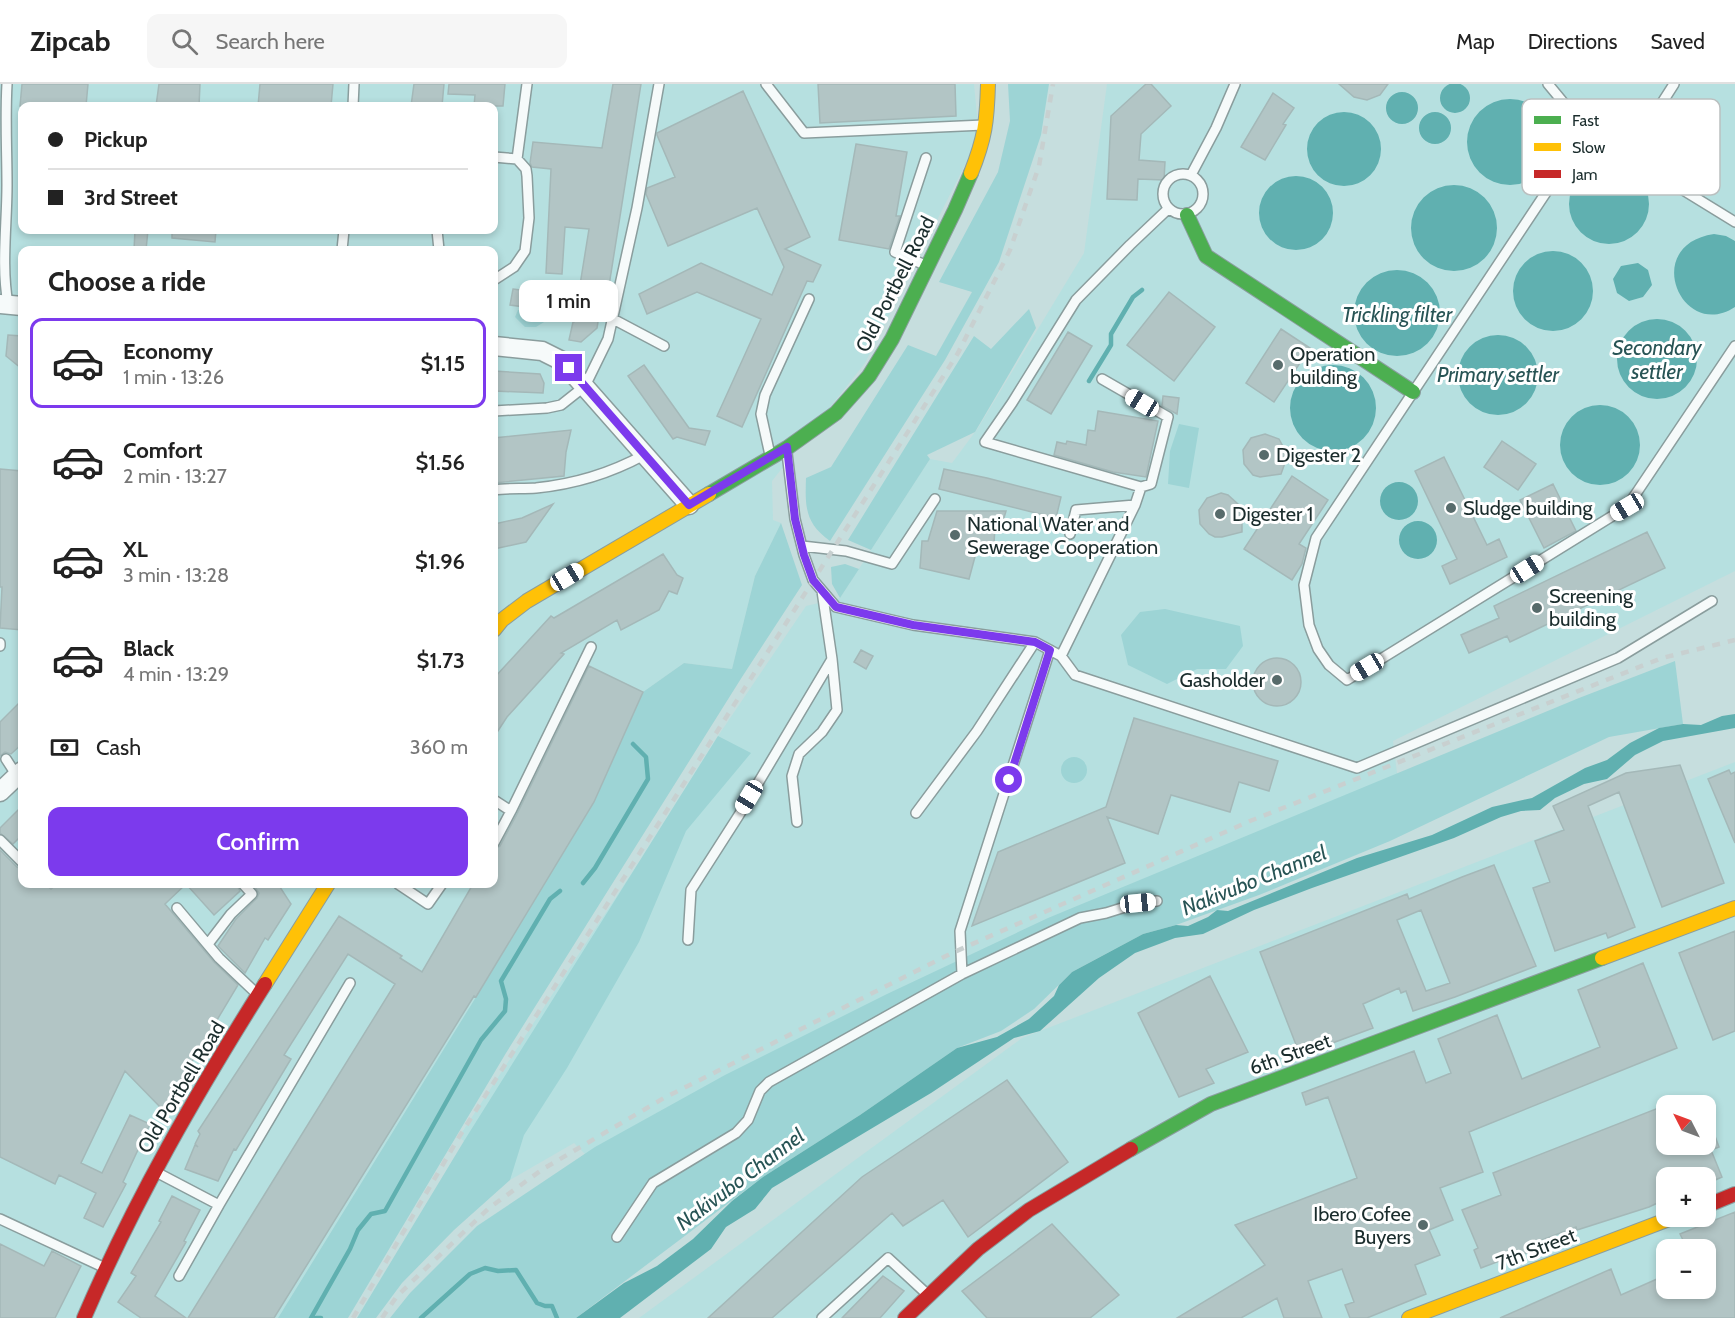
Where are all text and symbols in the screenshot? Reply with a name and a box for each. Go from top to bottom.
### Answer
search box [147,14,567,68]
text: Zipcab [30,24,111,58]
icon: search [168,25,201,58]
text: Search here [216,28,325,55]
text: Map [1456,29,1495,54]
text: Directions [1528,29,1617,54]
text: Saved [1650,29,1705,54]
legend [1522,99,1720,195]
text: Fast [1572,111,1600,130]
text: Pickup [84,126,148,153]
text: Slow [1572,138,1606,157]
text: Jam [1571,165,1598,184]
text: 3rd Street [84,184,178,211]
street label: Old Portbell Road [850,212,940,356]
text: Choose a ride [48,265,206,298]
callout: 1 min [520,281,618,323]
text: 1 min [546,289,591,313]
water label: Trickling filter [1342,302,1454,327]
water label: Secondary settler [1612,335,1703,384]
icon: car [51,336,105,390]
text: Economy [123,338,213,365]
place label: Operation building [1290,342,1375,389]
text: $1.15 [420,350,465,377]
route end [555,354,582,381]
marker: Operation building [1271,358,1285,372]
water label: Primary settler [1437,362,1561,387]
text: 1 min · 13:26 [123,365,224,389]
car [1122,386,1162,420]
icon: car [51,435,105,489]
text: Comfort [123,437,202,464]
place label: Digester 2 [1276,443,1361,467]
marker: Digester 2 [1257,448,1271,462]
text: $1.56 [415,449,465,476]
text: 2 min · 13:27 [123,464,227,488]
car [1607,490,1647,524]
place label: Sludge building [1463,496,1594,520]
marker: Sludge building [1444,501,1458,515]
place label: Digester 1 [1232,502,1313,526]
marker: Digester 1 [1213,507,1227,521]
place label: National Water and Sewerage Cooperation [967,512,1158,559]
marker: National Water and Sewerage Cooperation [948,528,962,542]
icon: car [51,534,105,588]
text: XL [123,536,148,563]
text: $1.96 [415,548,465,575]
car [1507,552,1547,586]
car [547,560,587,594]
text: 3 min · 13:28 [123,563,229,587]
place label: Screening building [1549,584,1634,631]
marker: Screening building [1530,601,1544,615]
icon: car [51,633,105,687]
text: Black [123,635,174,662]
text: $1.73 [417,647,465,674]
car [1347,650,1387,684]
text: 4 min · 13:29 [123,662,229,686]
place label: Gasholder [1180,668,1266,692]
marker: Gasholder [1270,673,1284,687]
icon: cash [48,731,81,764]
text: Cash [96,734,141,761]
text: 360 m [410,735,468,759]
route start [995,766,1022,793]
car [732,777,766,817]
button: Confirm [48,807,468,876]
water label: Nakivubo Channel [1178,840,1330,920]
car [1119,892,1157,914]
street label: Old Portbell Road [132,1017,230,1157]
street label: 6th Street [1246,1028,1334,1080]
north arrow [1656,1095,1716,1155]
map controls [1656,1095,1716,1299]
water label: Nakivubo Channel [671,1123,809,1235]
button: + [1656,1167,1716,1227]
place label: Ibero Cofee Buyers [1313,1202,1411,1249]
marker: Ibero Cofee Buyers [1416,1218,1430,1232]
street label: 7th Street [1493,1223,1580,1275]
button: − [1656,1239,1716,1299]

